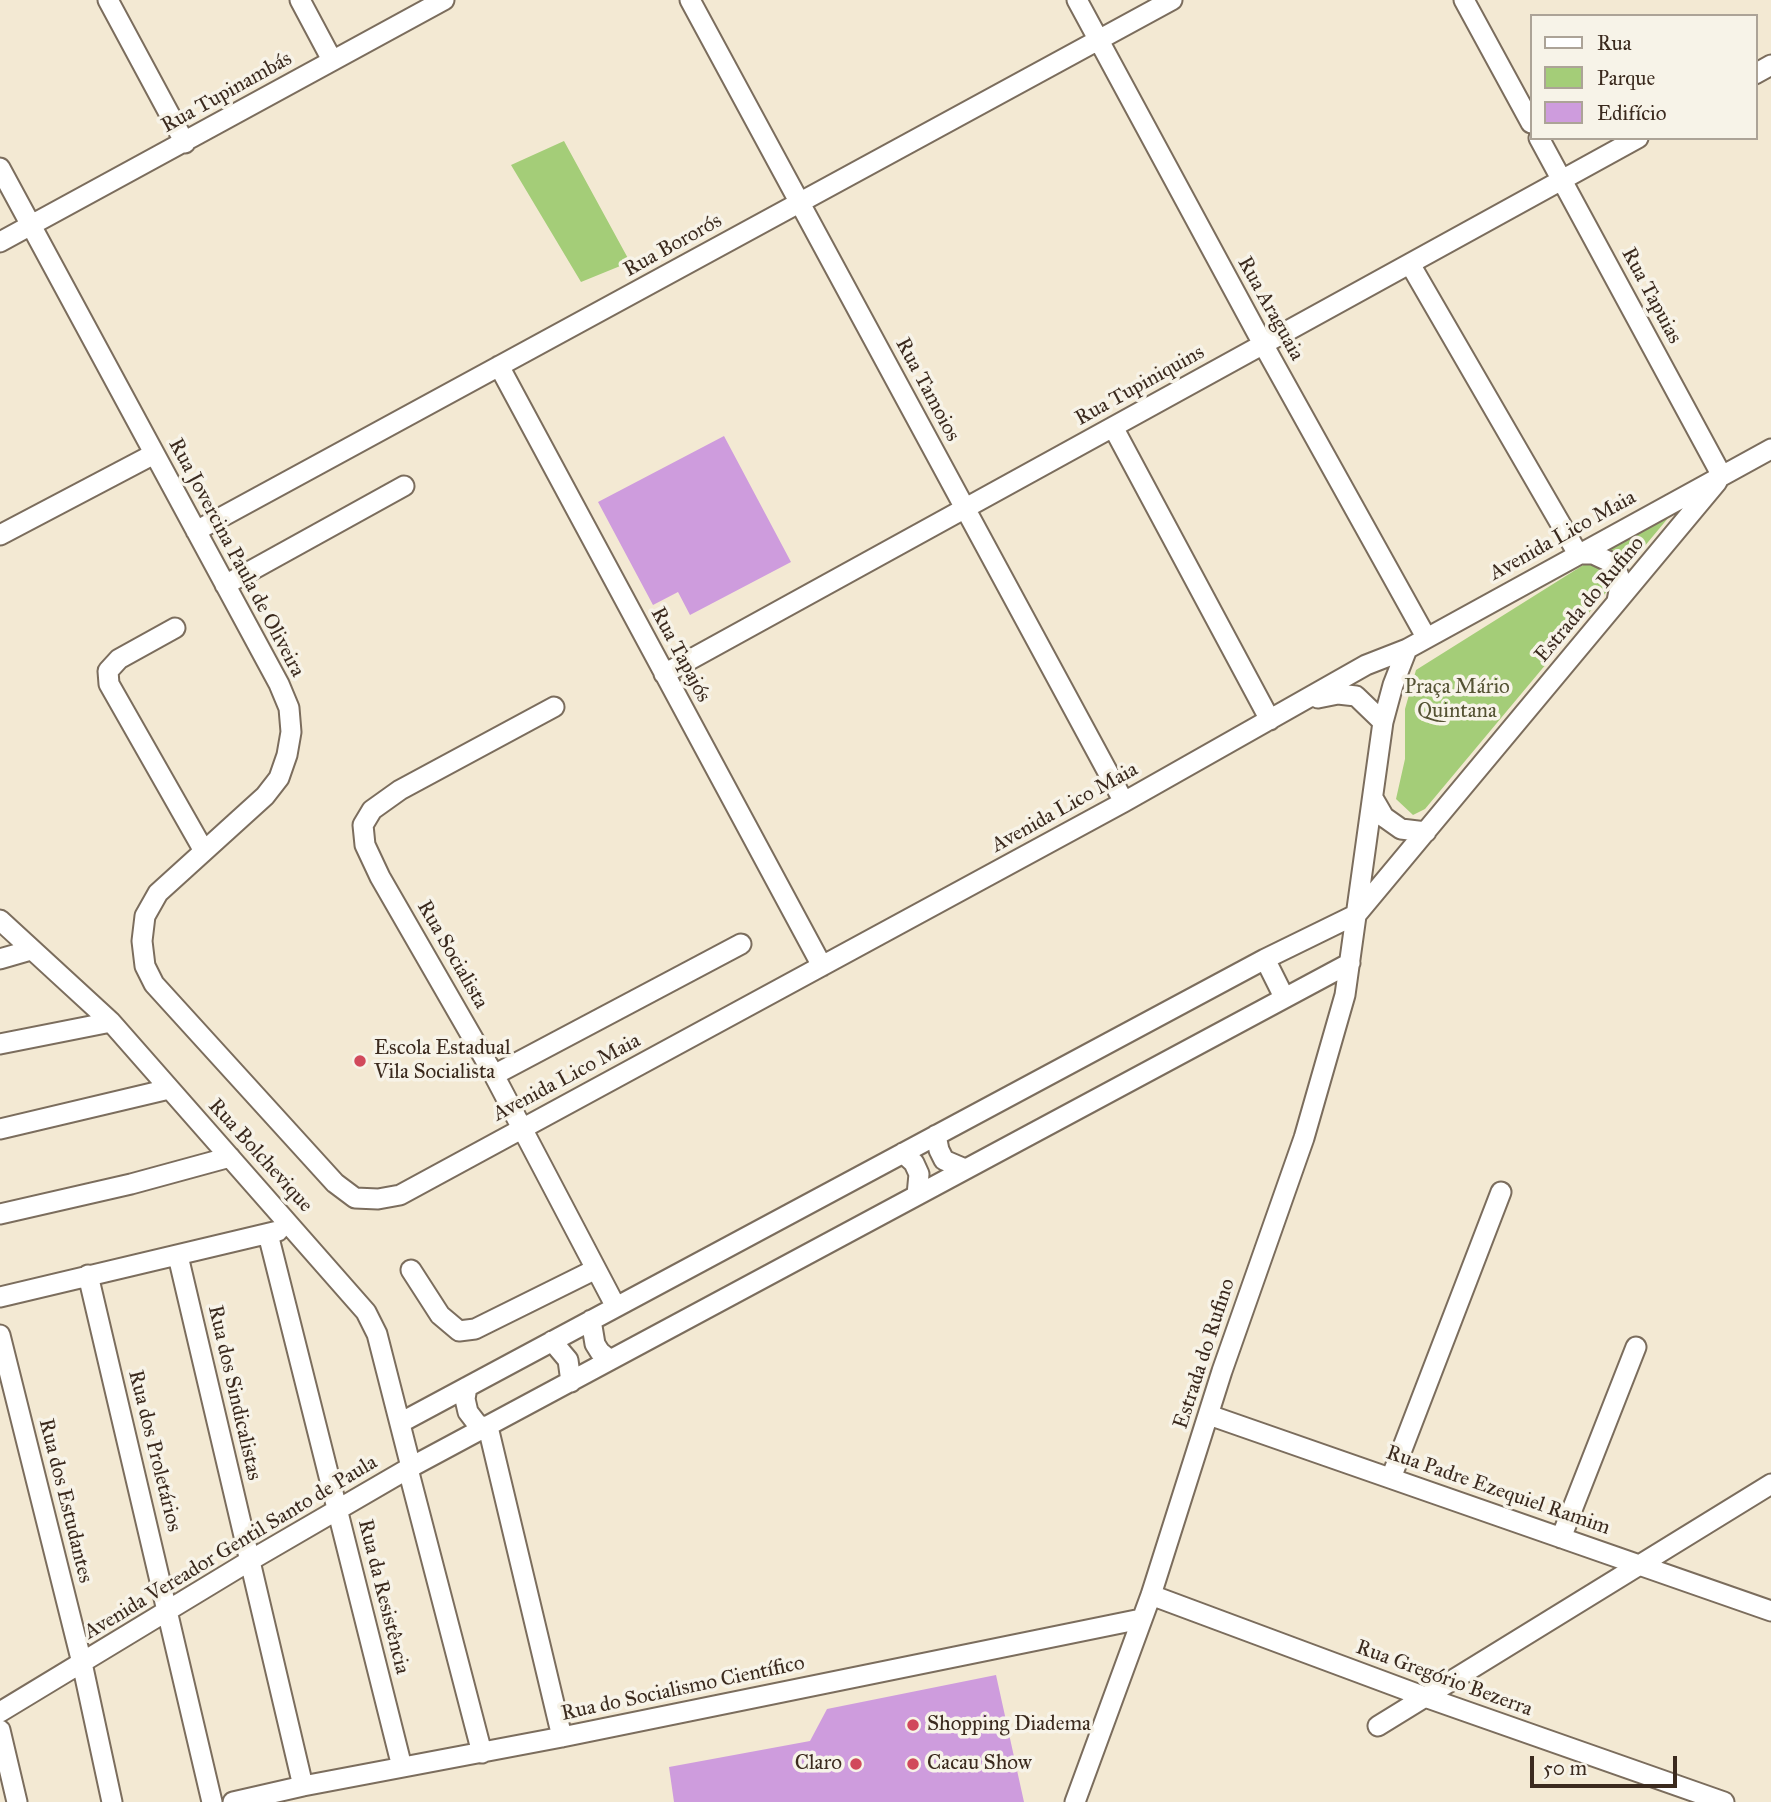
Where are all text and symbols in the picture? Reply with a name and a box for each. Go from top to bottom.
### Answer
legend [1530,14,1757,140]
text: Rua [1597,30,1632,56]
street label: Rua Tupinambás [157,47,297,139]
text: Parque [1597,65,1655,91]
text: Edifício [1597,100,1666,126]
street label: Rua Bororós [620,209,726,283]
street label: Rua Tapuias [1615,244,1687,348]
street label: Rua Araguaia [1231,253,1309,365]
street label: Rua Tamoios [889,334,965,446]
street label: Rua Tupiniquins [1071,340,1209,432]
street label: Rua Jovercina Paula de Oliveira [162,434,310,682]
street label: Avenida Lico Maia [1485,485,1641,587]
street label: Estrada do Rufino [1530,532,1650,668]
street label: Rua Tapajós [644,603,716,707]
park label: Praça Mário Quintana [1404,675,1510,725]
street label: Avenida Lico Maia [987,757,1143,859]
street label: Rua Socialista [411,896,493,1014]
street label: Avenida Lico Maia [489,1029,645,1127]
place label: Escola Estadual Vila Socialista [374,1036,511,1086]
marker: Escola Estadual Vila Socialista [352,1053,368,1069]
street label: Rua Bolchevique [202,1094,318,1218]
street label: Estrada do Rufino [1169,1276,1241,1432]
street label: Rua dos Sindicalistas [202,1303,266,1483]
street label: Rua dos Proletários [122,1368,186,1534]
street label: Rua dos Estudantes [32,1416,98,1586]
street label: Rua Padre Ezequiel Ramim [1383,1441,1613,1541]
street label: Avenida Vereador Gentil Santo de Paula [80,1450,382,1646]
street label: Rua da Resistência [352,1517,414,1677]
street label: Rua Gregório Bezerra [1352,1635,1536,1723]
street label: Rua do Socialismo Científico [559,1651,807,1727]
place label: Shopping Diadema [927,1712,1091,1738]
marker: Shopping Diadema [905,1717,921,1733]
scale bar [1533,1742,1680,1786]
place label: Claro [795,1751,842,1777]
place label: Cacau Show [927,1751,1032,1777]
text: 50 m [1543,1755,1587,1781]
marker: Claro [848,1756,864,1772]
marker: Cacau Show [905,1756,921,1772]

